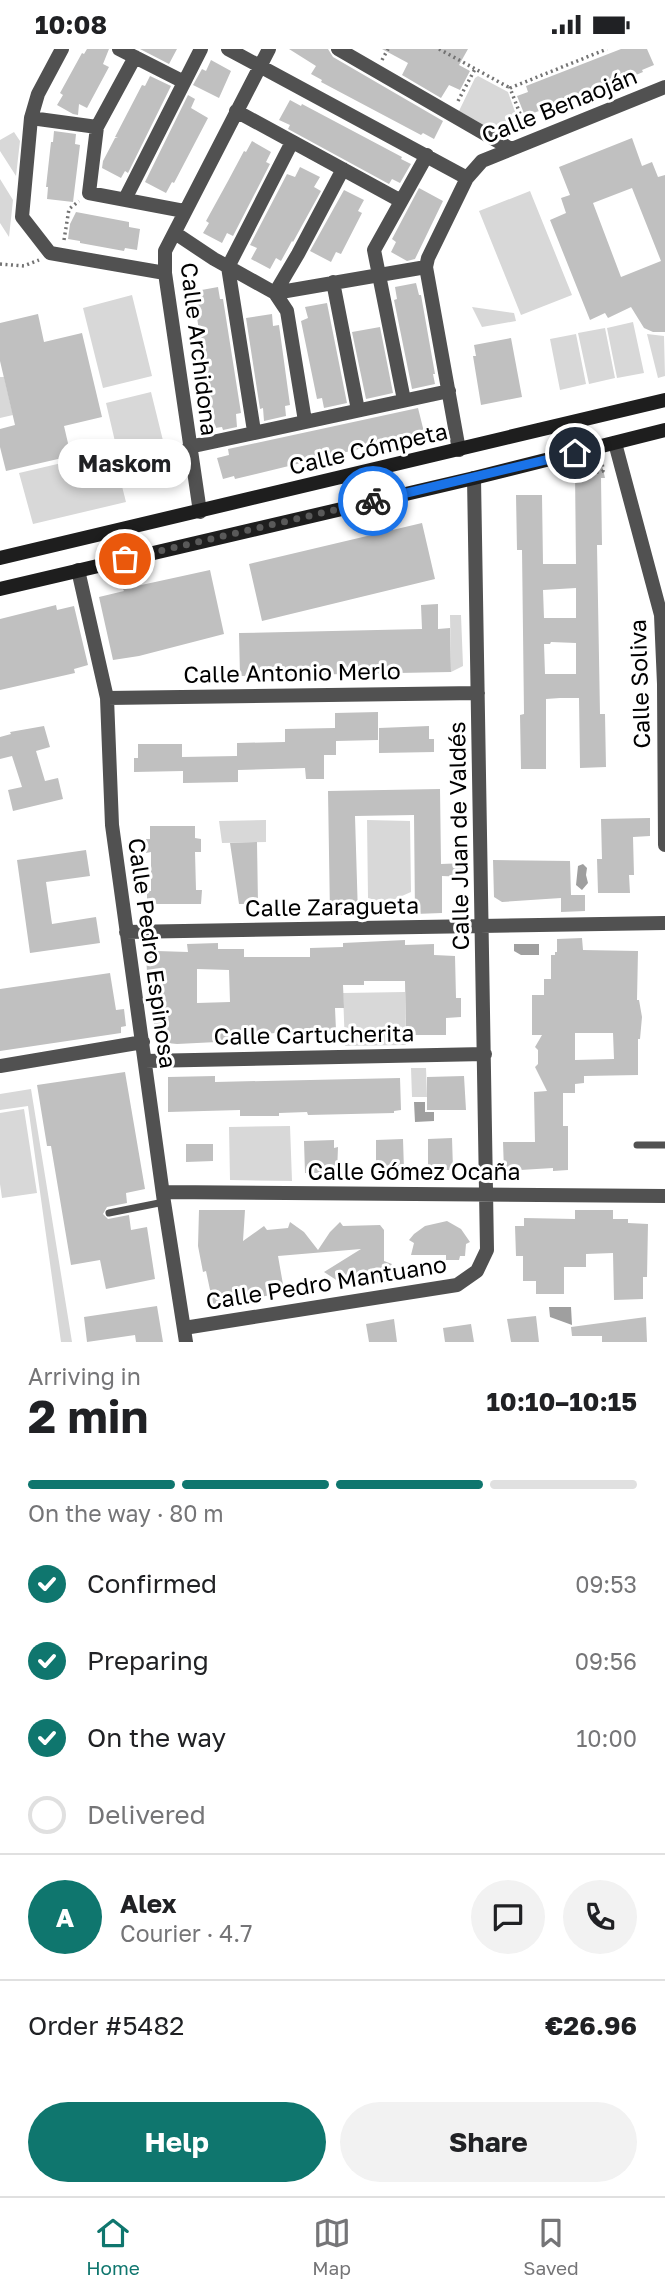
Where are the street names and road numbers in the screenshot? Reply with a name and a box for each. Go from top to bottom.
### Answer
street label: Calle Benaoján [477,61,641,149]
street label: Calle Archidona [175,261,225,437]
street label: Calle Cómpeta [286,416,450,480]
street label: Calle Soliva [623,619,655,749]
street label: Calle Antonio Merlo [183,656,401,688]
street label: Calle Juan de Valdés [442,721,474,951]
street label: Calle Pedro Espinosa [123,836,183,1070]
street label: Calle Zaragueta [245,890,419,922]
street label: Calle Cartucherita [213,1018,415,1050]
street label: Calle Gómez Ocaña [307,1157,521,1185]
street label: Calle Pedro Mantuano [204,1249,448,1315]

